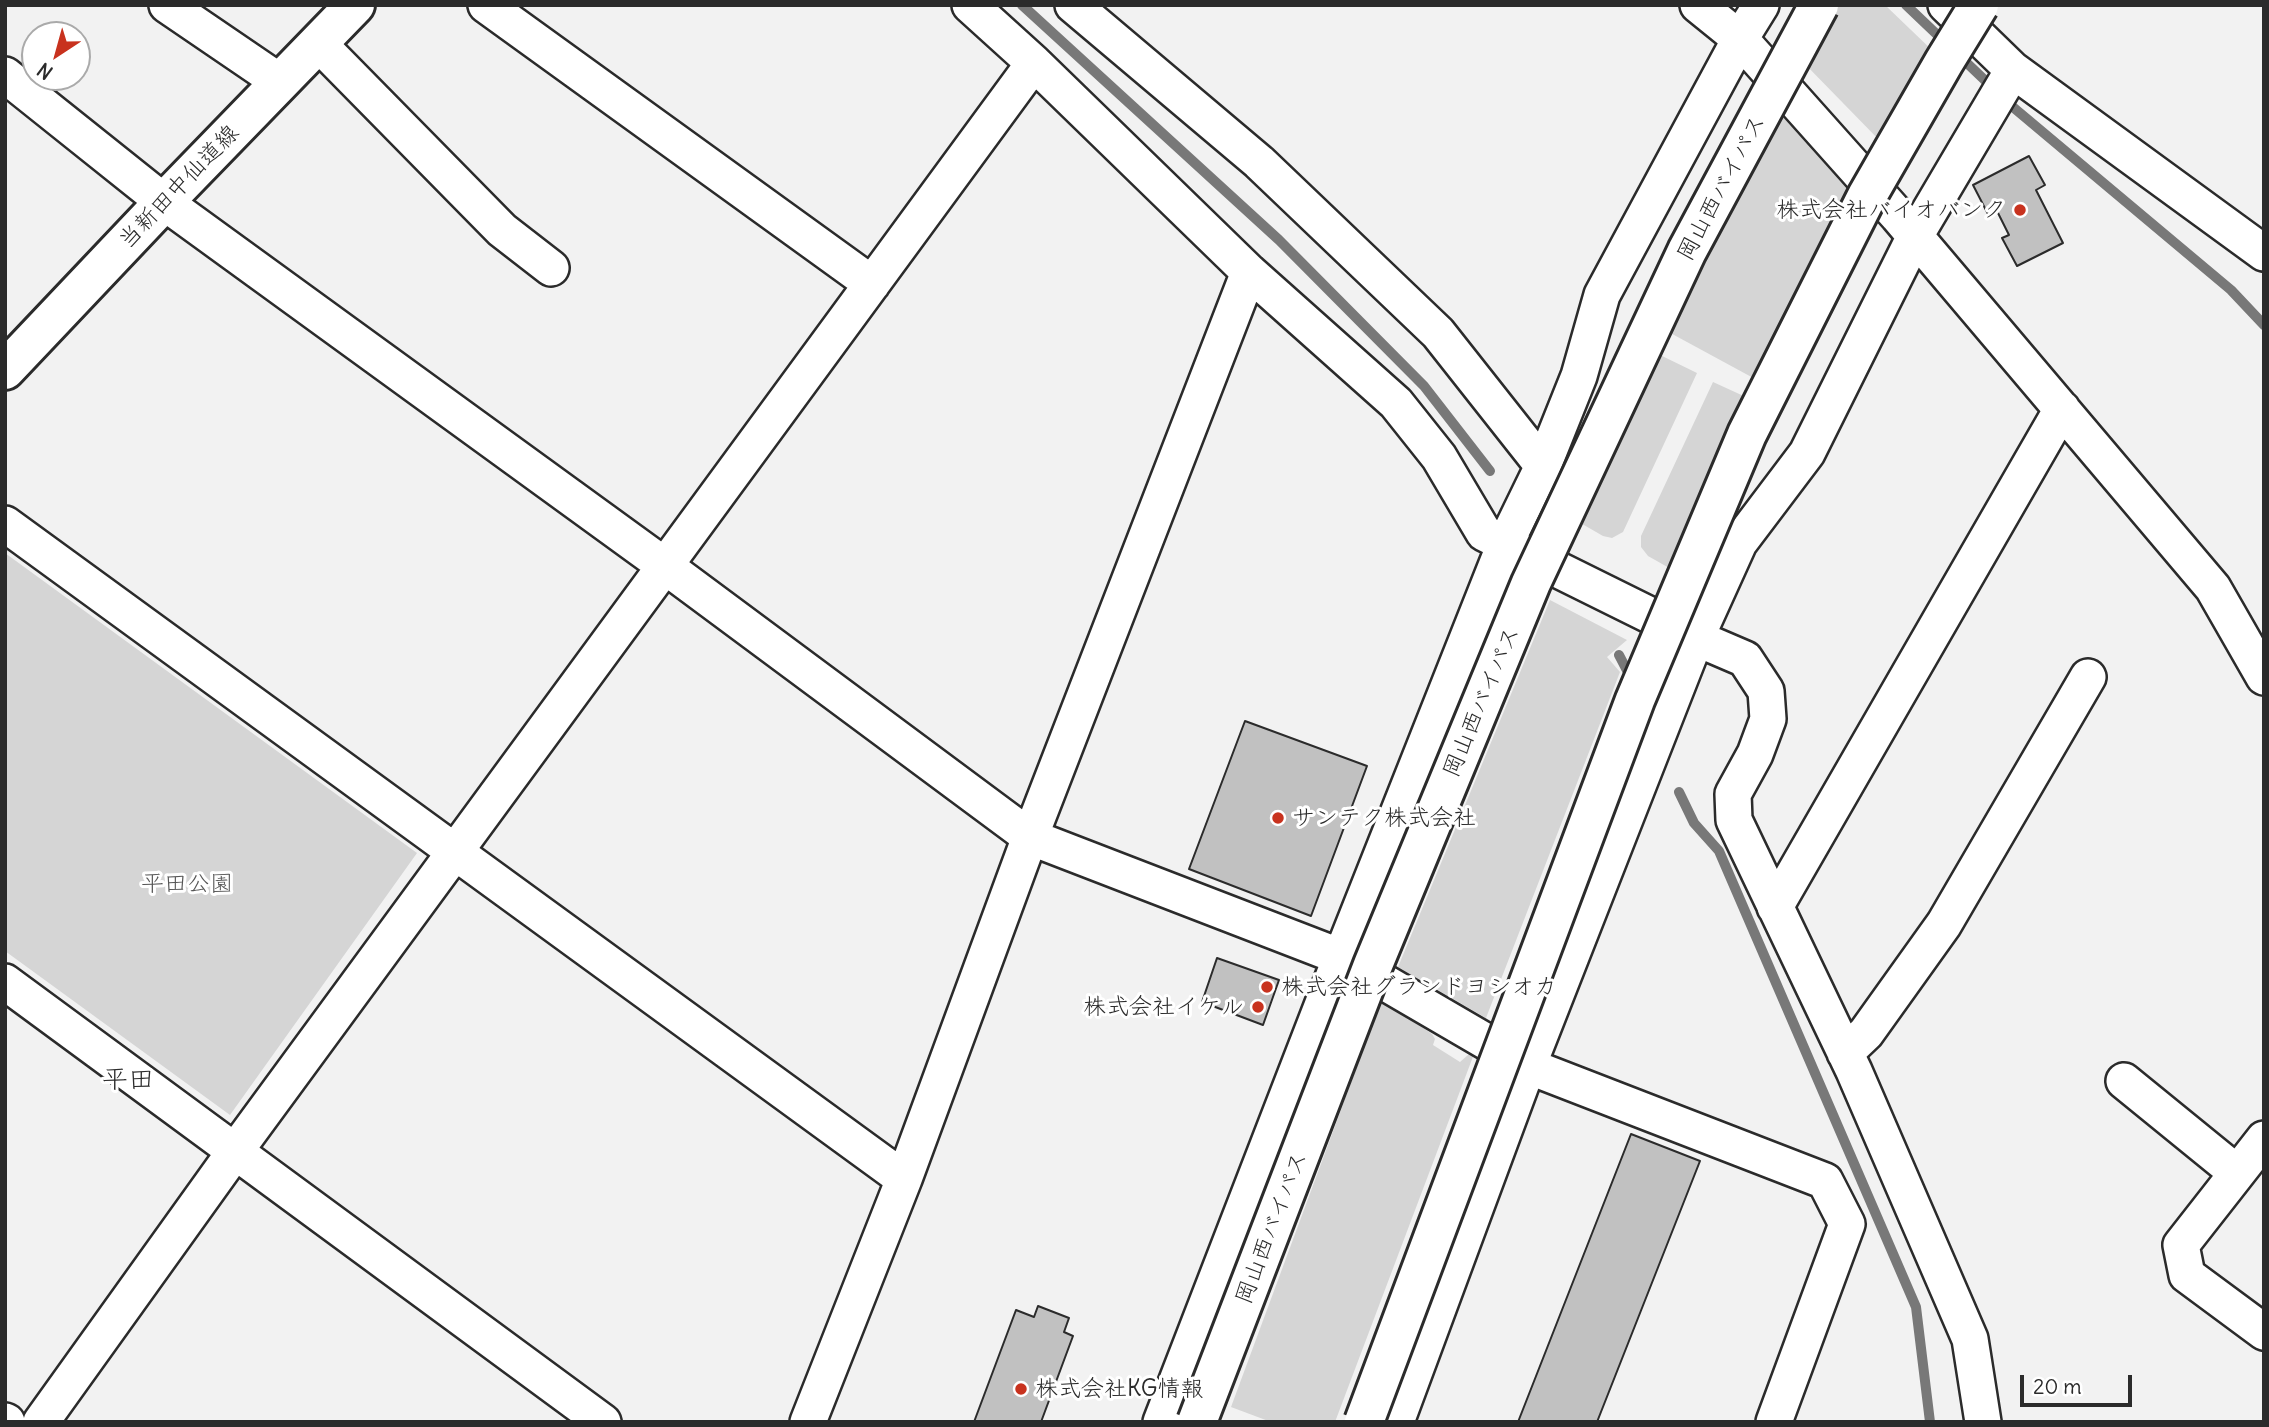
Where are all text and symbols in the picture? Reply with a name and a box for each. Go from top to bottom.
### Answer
north arrow [21,21,91,91]
text: N [32,58,57,85]
street label: 岡山西バイパス [1672,110,1772,266]
street label: 当新田中仙道線 [113,120,245,254]
place label: 株式会社バイオバンク [1776,196,2006,224]
marker: 株式会社バイオバンク [2012,202,2028,218]
street label: 岡山西バイパス [1438,623,1526,781]
place label: サンテク株式会社 [1292,804,1476,832]
marker: サンテク株式会社 [1270,810,1286,826]
park label: 平田公園 [141,870,233,898]
place label: 株式会社グランドヨシオカ [1281,973,1557,1001]
marker: 株式会社グランドヨシオカ [1259,979,1275,995]
place label: 株式会社イケル [1083,993,1244,1021]
marker: 株式会社イケル [1250,999,1266,1015]
district label: 平田 [102,1065,154,1097]
street label: 岡山西バイパス [1230,1148,1314,1308]
scale bar [2024,1360,2136,1404]
text: 20 m [2033,1373,2082,1400]
place label: 株式会社KG情報 [1035,1375,1203,1403]
marker: 株式会社KG情報 [1013,1381,1029,1397]

